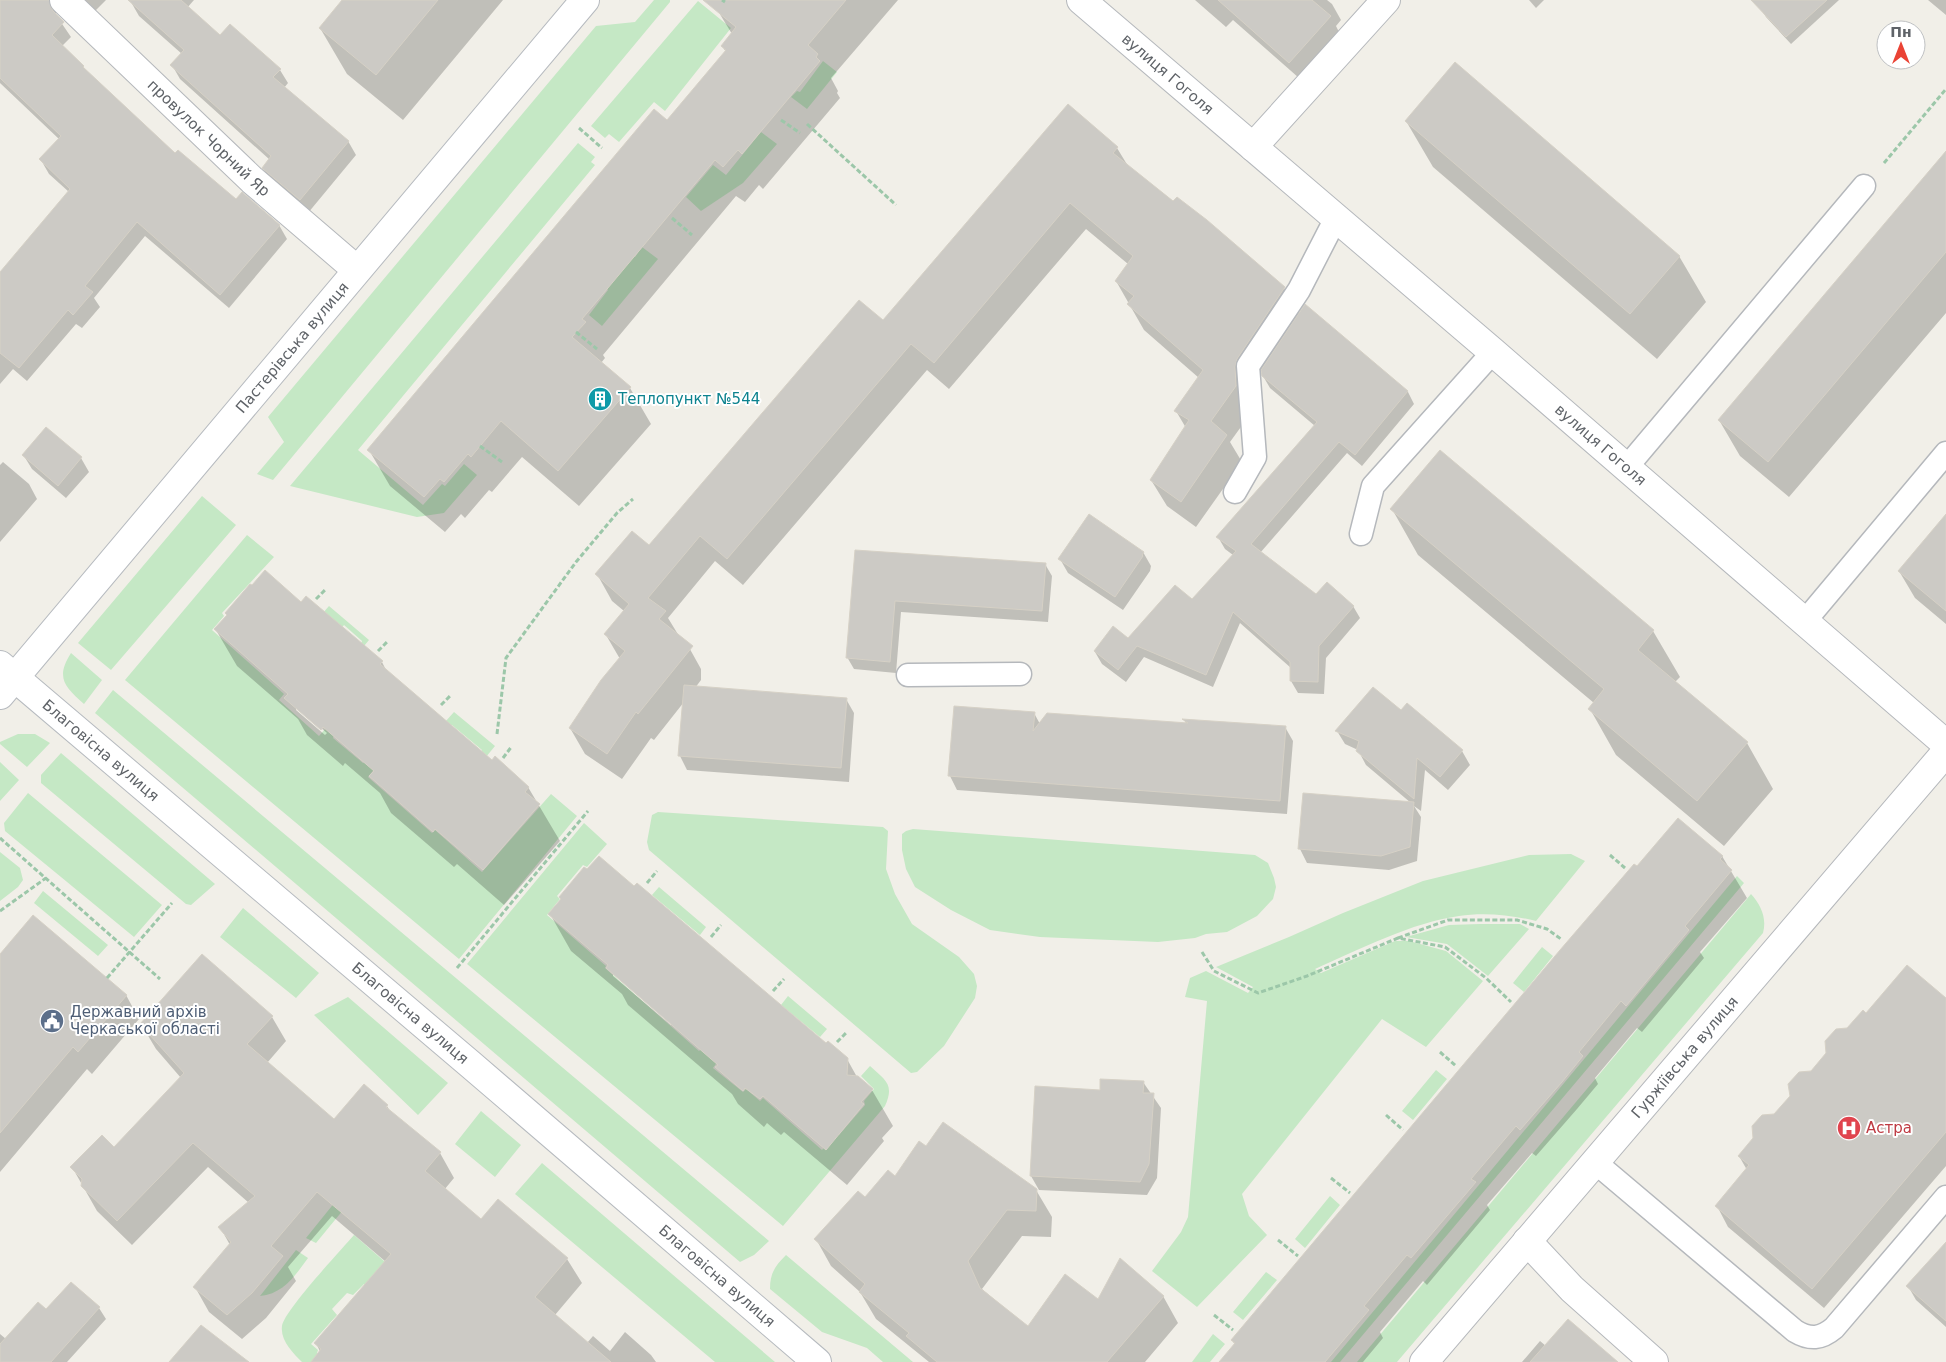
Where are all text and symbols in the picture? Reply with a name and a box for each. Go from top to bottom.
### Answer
north arrow [1876,20,1926,70]
text: Пн [1890,24,1912,40]
street label: вулиця Гоголя [1118,30,1217,118]
street label: провулок Чорний Яр [144,76,274,200]
street label: Пастерівська вулиця [232,278,353,417]
building icon: Теплопункт №544 [587,386,613,412]
place label: Теплопункт №544 [617,390,760,408]
street label: вулиця Гоголя [1551,401,1650,489]
street label: Благовісна вулиця [39,696,163,805]
street label: Благовісна вулиця [348,959,472,1068]
street label: Гуржіївська вулиця [1628,993,1742,1122]
place label: Державний архів Черкаської області [70,1003,220,1038]
public building icon: Державний архів Черкаської області [39,1008,65,1034]
hospital icon: Астра [1836,1115,1862,1141]
place label: Астра [1866,1119,1912,1137]
street label: Благовісна вулиця [655,1221,779,1331]

